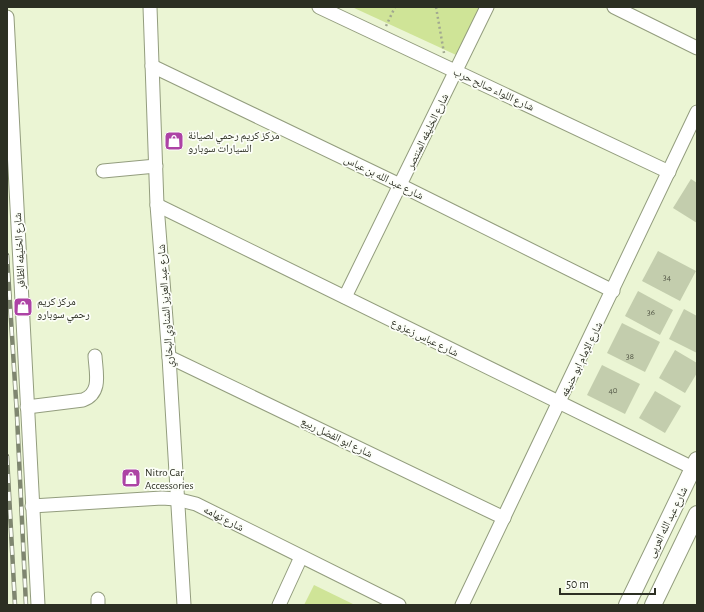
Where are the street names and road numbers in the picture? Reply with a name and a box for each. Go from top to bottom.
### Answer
street label: شارع اللواء صالح حرب [451,66,536,114]
street label: شارع الخليفه المنتصر [404,92,451,172]
street label: شارع عبد الله بن عباس [342,153,425,202]
street label: شارع الخليفه الظافر [12,212,28,290]
street label: شارع عبد العزيز الشناوي البخاري [156,244,178,368]
street label: شارع عباس زعزوع [389,316,460,359]
street label: شارع الإمام ابو حنيفه [559,320,605,399]
street label: شارع ابو الفضل ربيع [299,415,374,460]
street label: شارع عبد الله العربى [646,485,690,560]
street label: شارع تهامه [201,504,246,534]

